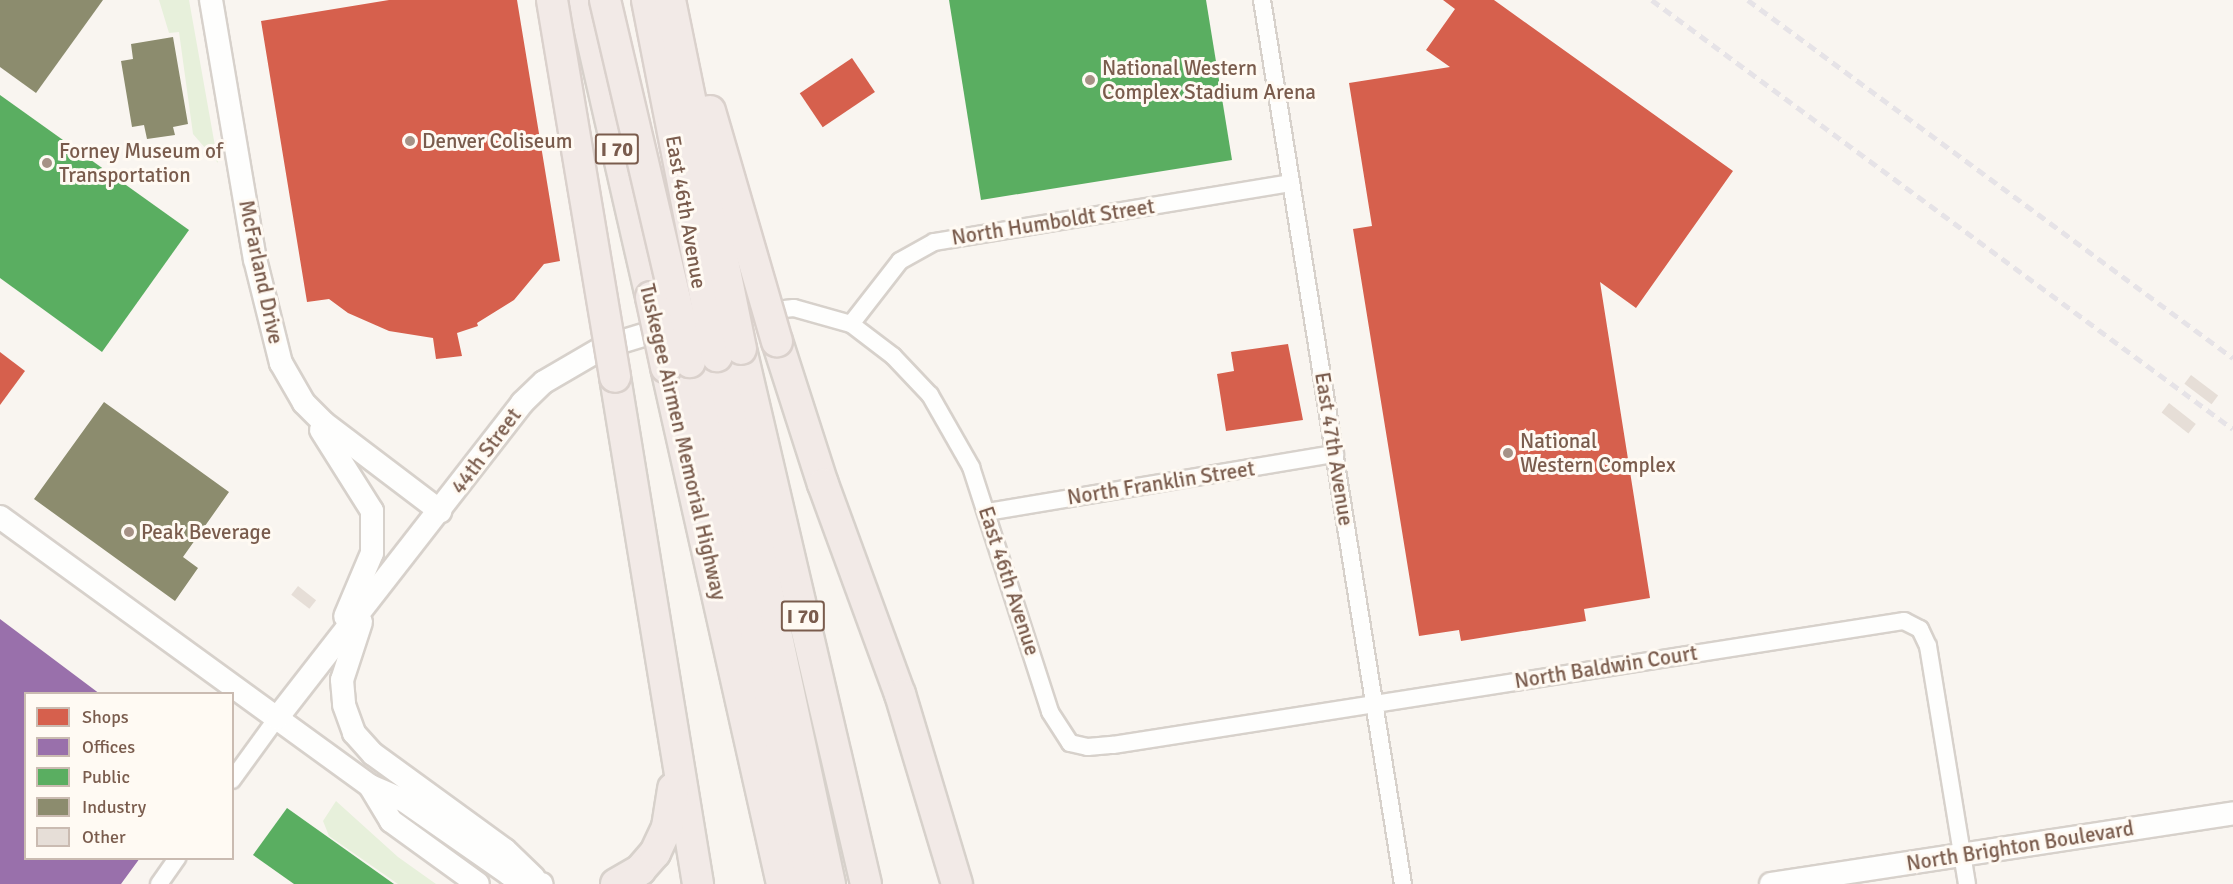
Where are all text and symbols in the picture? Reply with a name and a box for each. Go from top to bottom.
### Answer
place label: National Western Complex Stadium Arena [1102,55,1316,105]
marker: National Western Complex Stadium Arena [1083,73,1097,87]
place label: Denver Coliseum [422,128,573,154]
road number: I 70 [594,132,640,166]
street label: East 46th Avenue [660,133,712,291]
marker: Denver Coliseum [403,134,417,148]
place label: Forney Museum of Transportation [59,138,223,188]
marker: Forney Museum of Transportation [40,156,54,170]
street label: North Humboldt Street [950,194,1156,250]
street label: McFarland Drive [233,198,289,346]
street label: Tuskegee Airmen Memorial Highway [634,281,732,603]
street label: East 47th Avenue [1309,370,1359,528]
street label: 44th Street [446,403,526,499]
place label: National Western Complex [1520,428,1676,478]
marker: National Western Complex [1501,446,1515,460]
street label: North Franklin Street [1065,456,1257,510]
street label: East 46th Avenue [973,503,1045,659]
place label: Peak Beverage [141,519,271,545]
marker: Peak Beverage [122,525,136,539]
road number: I 70 [780,599,826,633]
street label: North Baldwin Court [1513,640,1699,694]
legend [24,692,234,860]
text: Shops [82,706,129,728]
text: Offices [82,736,135,758]
text: Public [82,766,130,788]
text: Industry [82,796,146,818]
street label: North Brighton Boulevard [1905,816,2135,876]
text: Other [82,826,126,848]

